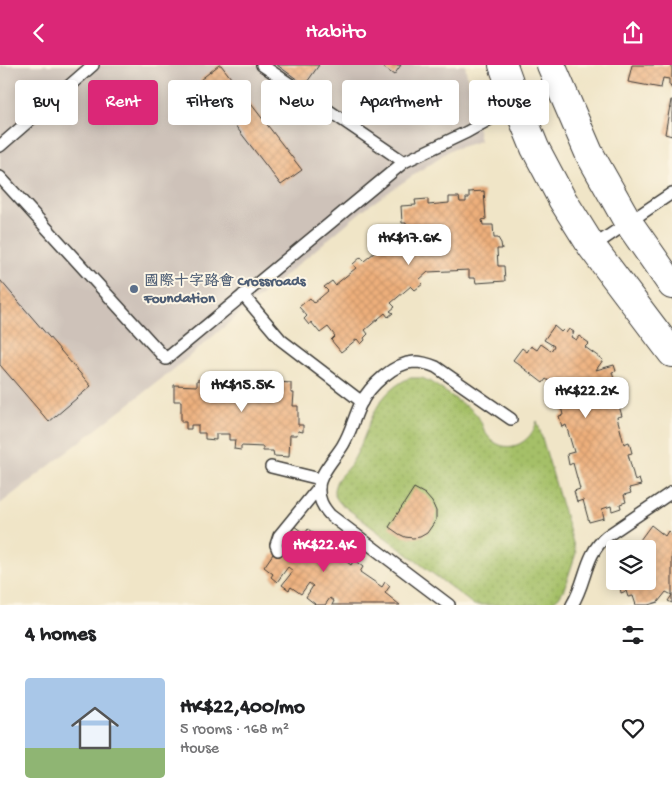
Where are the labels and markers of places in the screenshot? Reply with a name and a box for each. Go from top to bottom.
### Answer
pin: HK$17.6K [357,223,461,266]
place label: 國際十字路會 Crossroads Foundation [143,273,307,308]
marker: 國際十字路會 Crossroads Foundation [128,283,140,295]
pin: HK$15.5K [190,371,294,413]
pin: HK$22.2K [534,377,638,419]
pin: HK$22.4K [272,531,376,573]

